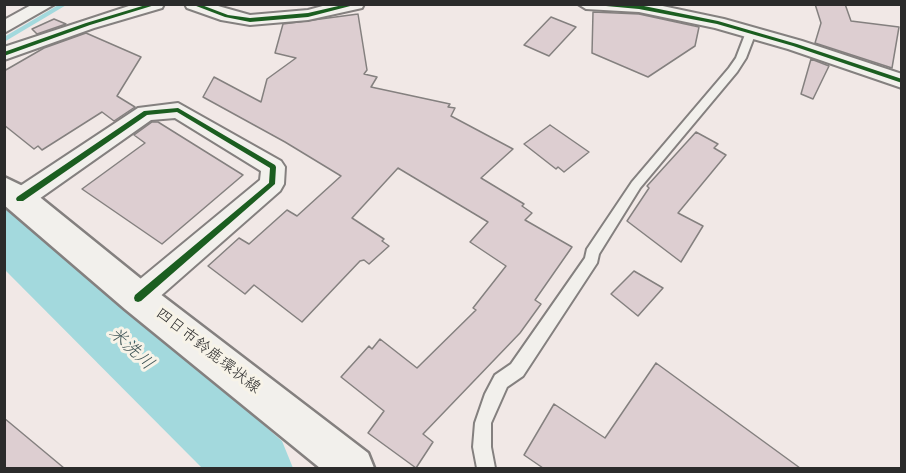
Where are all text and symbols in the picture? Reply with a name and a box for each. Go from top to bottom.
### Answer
street label: 四日市鈴鹿環状線 [151,305,263,399]
water label: 米洗川 [103,324,157,376]

